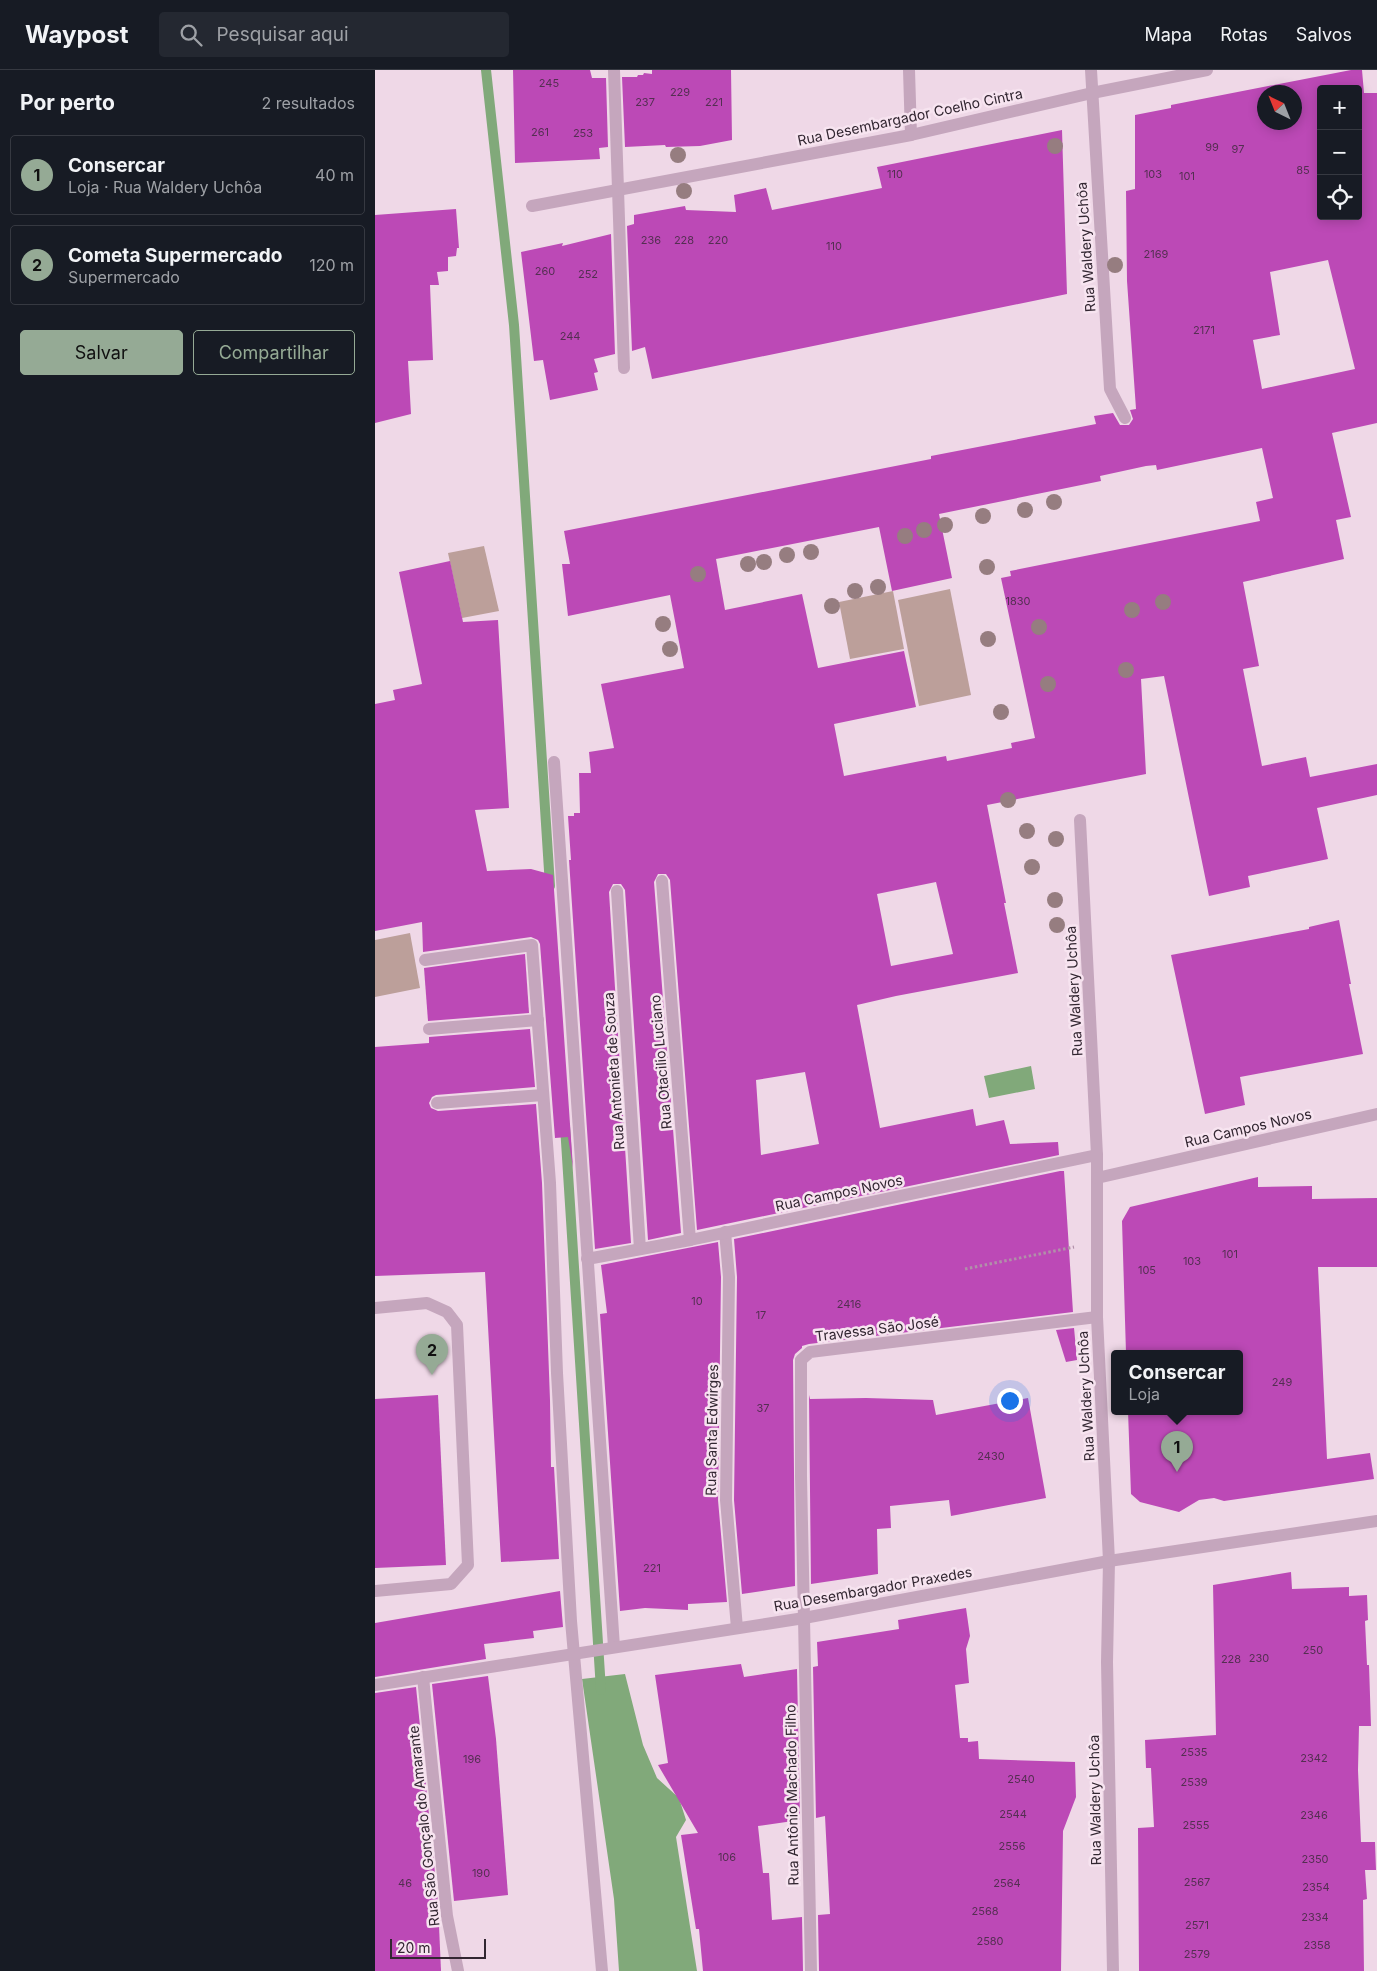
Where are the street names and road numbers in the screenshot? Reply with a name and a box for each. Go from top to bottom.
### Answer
street label: Rua Desembargador Coelho Cintra [796,84,1024,149]
street label: Rua Waldery Uchôa [1072,181,1099,313]
street label: Rua Waldery Uchôa [1062,925,1085,1057]
street label: Rua Antonieta de Souza [600,992,627,1150]
street label: Rua Otacilio Luciano [646,994,675,1130]
street label: Rua Campos Novos [1183,1105,1313,1150]
street label: Rua Campos Novos [774,1171,904,1214]
street label: Travessa São José [814,1312,940,1345]
street label: Rua Waldery Uchôa [1074,1330,1097,1462]
street label: Rua Santa Edwirges [702,1364,721,1496]
street label: Rua Desembargador Praxedes [772,1563,973,1614]
street label: Rua Antônio Machado Filho [781,1704,802,1886]
street label: Rua São Gonçalo do Amarante [405,1725,443,1927]
street label: Rua Waldery Uchôa [1085,1735,1104,1865]

